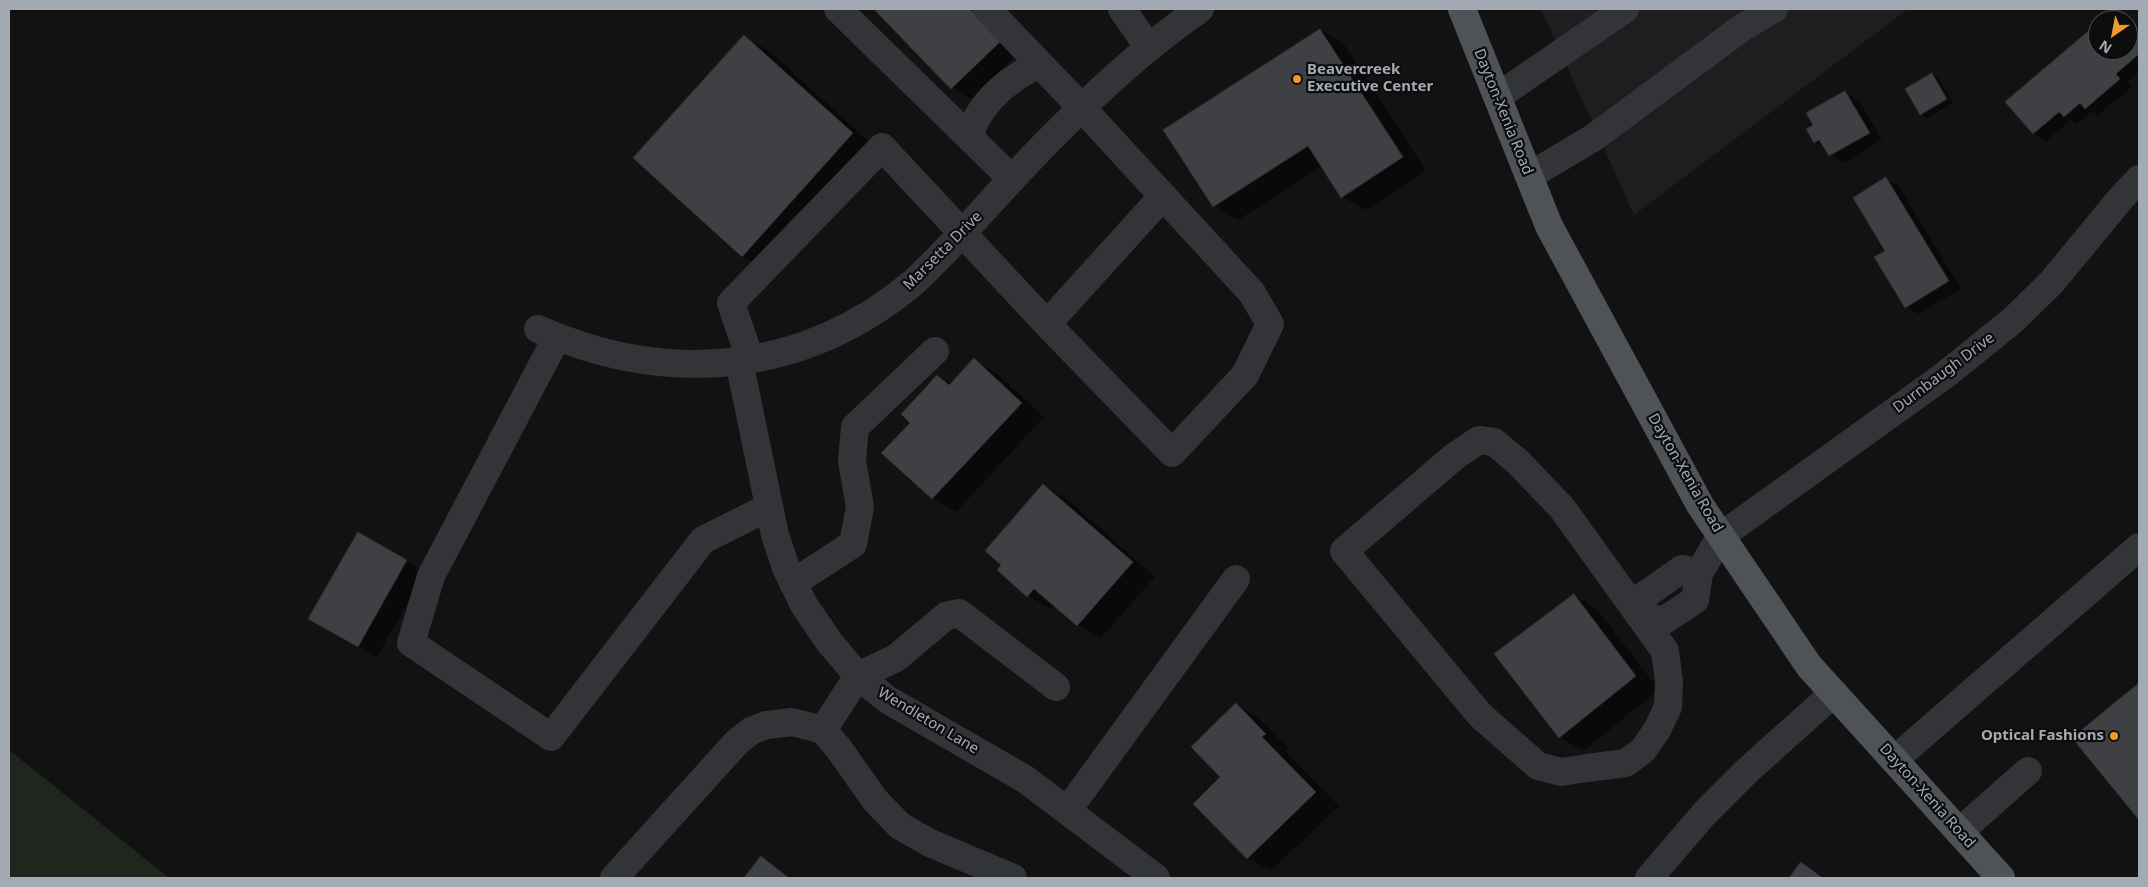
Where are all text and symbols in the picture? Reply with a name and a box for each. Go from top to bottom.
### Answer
north arrow [2088,10,2138,60]
text: N [2095,36,2115,58]
street label: Dayton-Xenia Road [1469,46,1537,178]
place label: Beavercreek Executive Center [1307,61,1433,96]
marker: Beavercreek Executive Center [1291,73,1303,85]
street label: Marsetta Drive [900,208,986,294]
street label: Durnbaugh Drive [1890,329,1998,417]
street label: Dayton-Xenia Road [1644,410,1726,536]
street label: Wendleton Lane [874,684,982,758]
place label: Optical Fashions [1981,727,2104,745]
marker: Optical Fashions [2108,730,2120,742]
street label: Dayton-Xenia Road [1875,740,1979,852]

